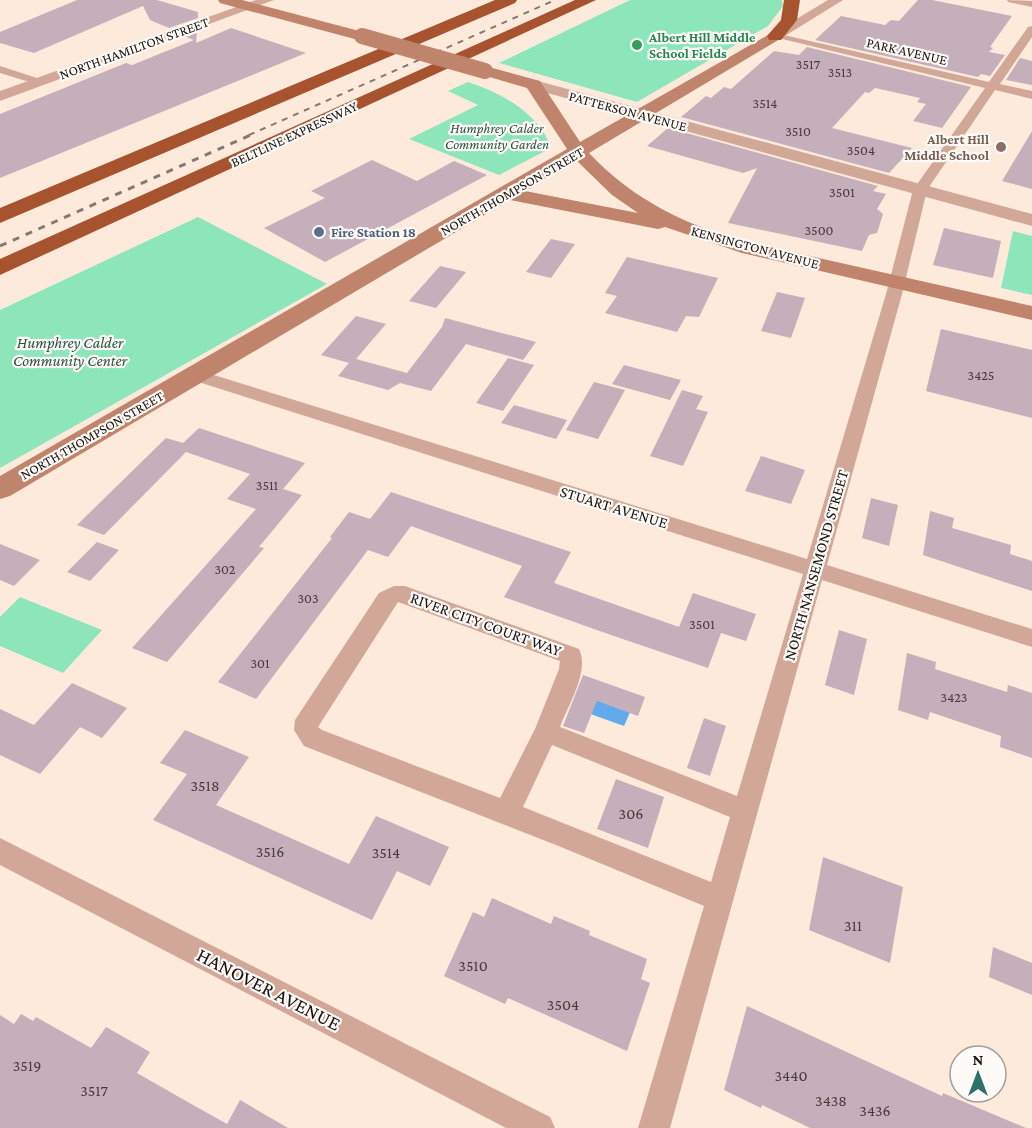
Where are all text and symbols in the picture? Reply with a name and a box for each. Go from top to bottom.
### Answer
street label: NORTH HAMILTON STREET [57,13,211,83]
place label: Albert Hill Middle School Fields [648,29,756,61]
street label: PARK AVENUE [865,34,949,68]
marker: Albert Hill Middle School Fields [630,38,644,52]
house number: 3517 [796,56,821,72]
house number: 3513 [828,64,852,80]
street label: PATTERSON AVENUE [567,88,689,135]
house number: 3514 [753,95,777,111]
street label: BELTLINE EXPRESSWAY [228,97,360,170]
park label: Humphrey Calder Community Garden [445,120,549,152]
house number: 3510 [785,123,811,139]
place label: Albert Hill Middle School [904,131,989,163]
marker: Albert Hill Middle School [994,140,1008,154]
house number: 3504 [847,142,875,158]
street label: NORTH THOMPSON STREET [438,143,587,239]
house number: 3501 [829,184,855,200]
street label: KENSINGTON AVENUE [689,222,821,272]
house number: 3500 [804,222,834,238]
place label: Fire Station 18 [331,224,416,240]
marker: Fire Station 18 [312,225,326,239]
park label: Humphrey Calder Community Center [13,334,128,370]
house number: 3425 [968,367,994,383]
street label: NORTH THOMPSON STREET [18,387,167,483]
street label: NORTH NANSEMOND STREET [781,467,851,662]
house number: 3511 [256,477,279,493]
street label: STUART AVENUE [558,483,670,532]
house number: 302 [214,561,236,577]
street label: RIVER CITY COURT WAY [408,589,564,659]
house number: 303 [297,590,319,606]
house number: 3501 [689,616,715,632]
house number: 301 [250,655,270,671]
house number: 3423 [941,689,967,705]
house number: 3518 [191,777,219,794]
house number: 306 [619,805,643,822]
house number: 3516 [256,843,284,860]
house number: 3514 [372,844,400,861]
house number: 311 [844,917,862,934]
street label: HANOVER AVENUE [194,943,345,1035]
house number: 3510 [458,957,488,974]
house number: 3504 [547,996,579,1013]
north arrow [948,1044,1008,1104]
text: N [973,1051,984,1068]
house number: 3519 [13,1057,41,1074]
house number: 3440 [775,1067,807,1084]
house number: 3517 [80,1082,109,1099]
house number: 3438 [815,1092,847,1109]
house number: 3436 [859,1102,891,1119]

